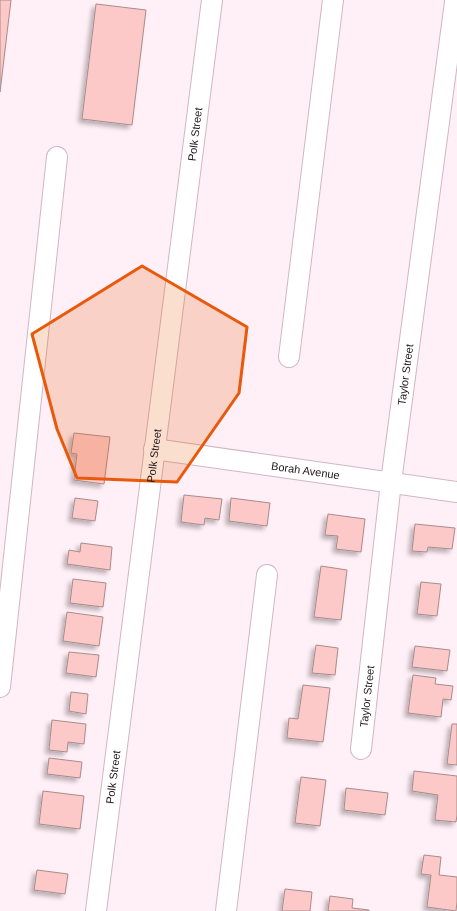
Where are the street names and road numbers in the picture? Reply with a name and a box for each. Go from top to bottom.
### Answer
street label: Polk Street [186,107,204,162]
street label: Taylor Street [395,343,415,406]
street label: Polk Street [145,428,163,483]
street label: Borah Avenue [270,460,340,481]
street label: Taylor Street [358,665,376,728]
street label: Polk Street [104,750,122,805]

